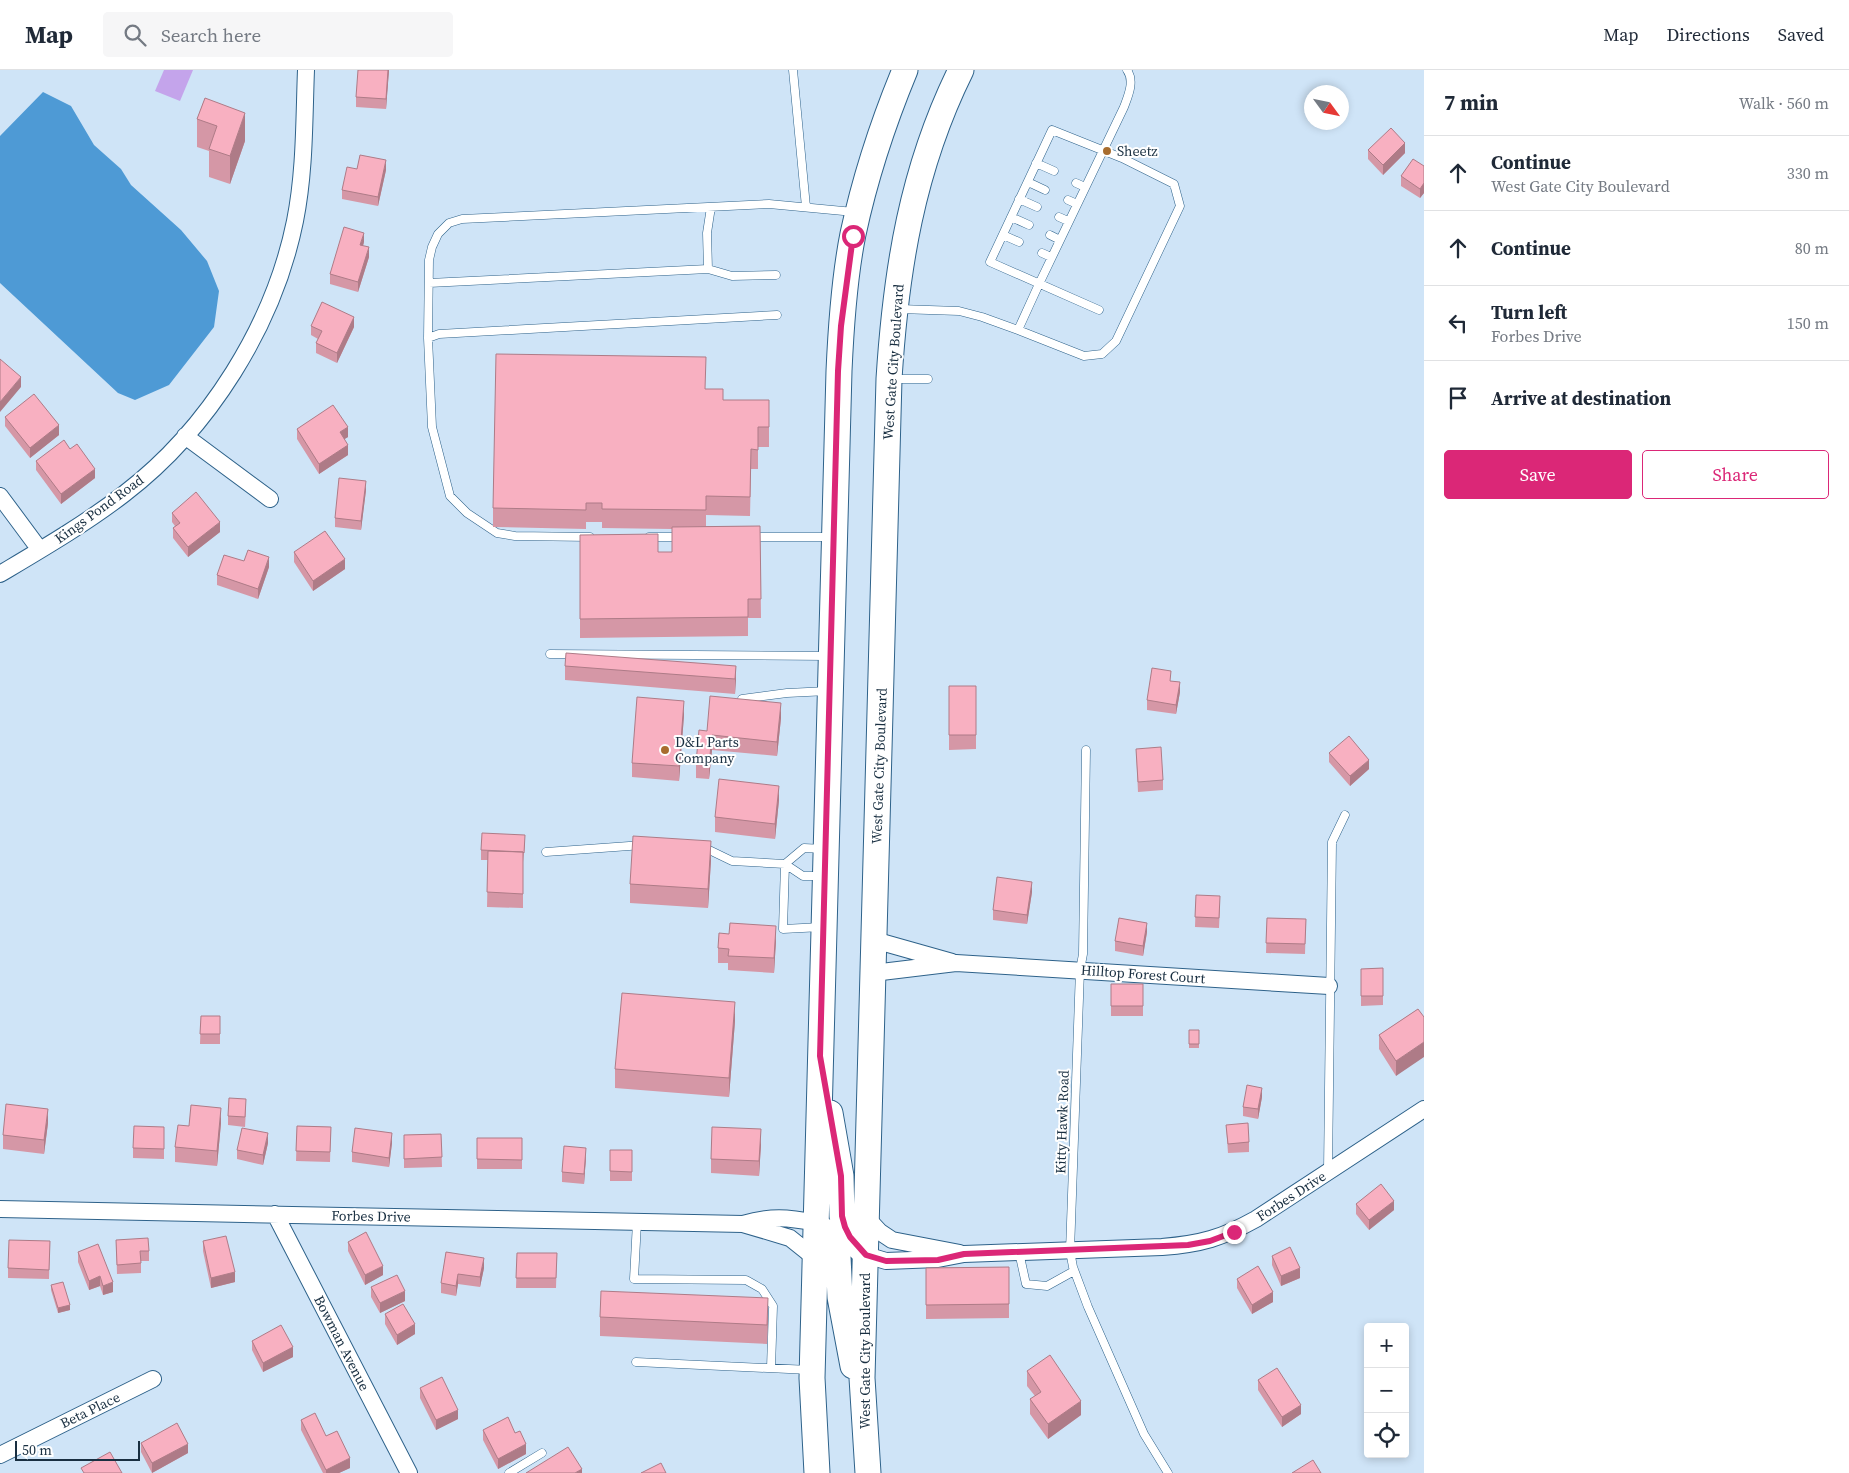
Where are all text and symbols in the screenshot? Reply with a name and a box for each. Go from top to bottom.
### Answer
search box [103,12,453,57]
text: Map [25,18,73,51]
icon: search [121,21,149,49]
text: Search here [161,22,261,48]
text: Map [1603,22,1639,47]
text: Directions [1667,22,1750,47]
text: Saved [1778,22,1824,47]
north arrow [1304,85,1349,130]
text: 7 min [1444,88,1499,117]
text: Walk · 560 m [1739,92,1829,114]
place label: Sheetz [1117,141,1158,161]
marker: Sheetz [1101,145,1113,157]
text: Continue [1491,149,1571,175]
icon: ahead [1444,159,1472,187]
text: 330 m [1787,162,1829,184]
text: West Gate City Boulevard [1491,175,1670,197]
route start [842,225,865,248]
icon: ahead [1444,234,1472,262]
text: Continue [1491,235,1571,261]
text: 80 m [1795,237,1829,259]
street label: West Gate City Boulevard [878,283,908,441]
text: Turn left [1491,299,1567,325]
icon: left [1444,309,1472,337]
text: 150 m [1787,312,1829,334]
text: Forbes Drive [1491,325,1582,347]
icon: arrive [1444,384,1472,412]
text: Arrive at destination [1491,385,1671,411]
button: Save [1444,450,1632,499]
button: Share [1642,450,1829,499]
street label: Kings Pond Road [50,470,148,548]
street label: West Gate City Boulevard [866,687,892,845]
place label: D&L Parts Company [675,732,739,768]
marker: D&L Parts Company [659,744,671,756]
street label: Hilltop Forest Court [1080,960,1206,988]
street label: Kitty Hawk Road [1050,1070,1074,1174]
street label: Forbes Drive [1252,1166,1330,1226]
street label: Forbes Drive [331,1205,411,1227]
route end [1223,1221,1246,1244]
street label: West Gate City Boulevard [855,1273,875,1429]
street label: Bowman Avenue [309,1292,375,1394]
map controls [1364,1323,1409,1458]
button: + [1364,1323,1409,1368]
button: − [1364,1368,1409,1413]
street label: Beta Place [57,1387,123,1433]
button: locate [1364,1413,1409,1458]
scale bar [15,1438,140,1461]
text: 50 m [22,1440,52,1460]

